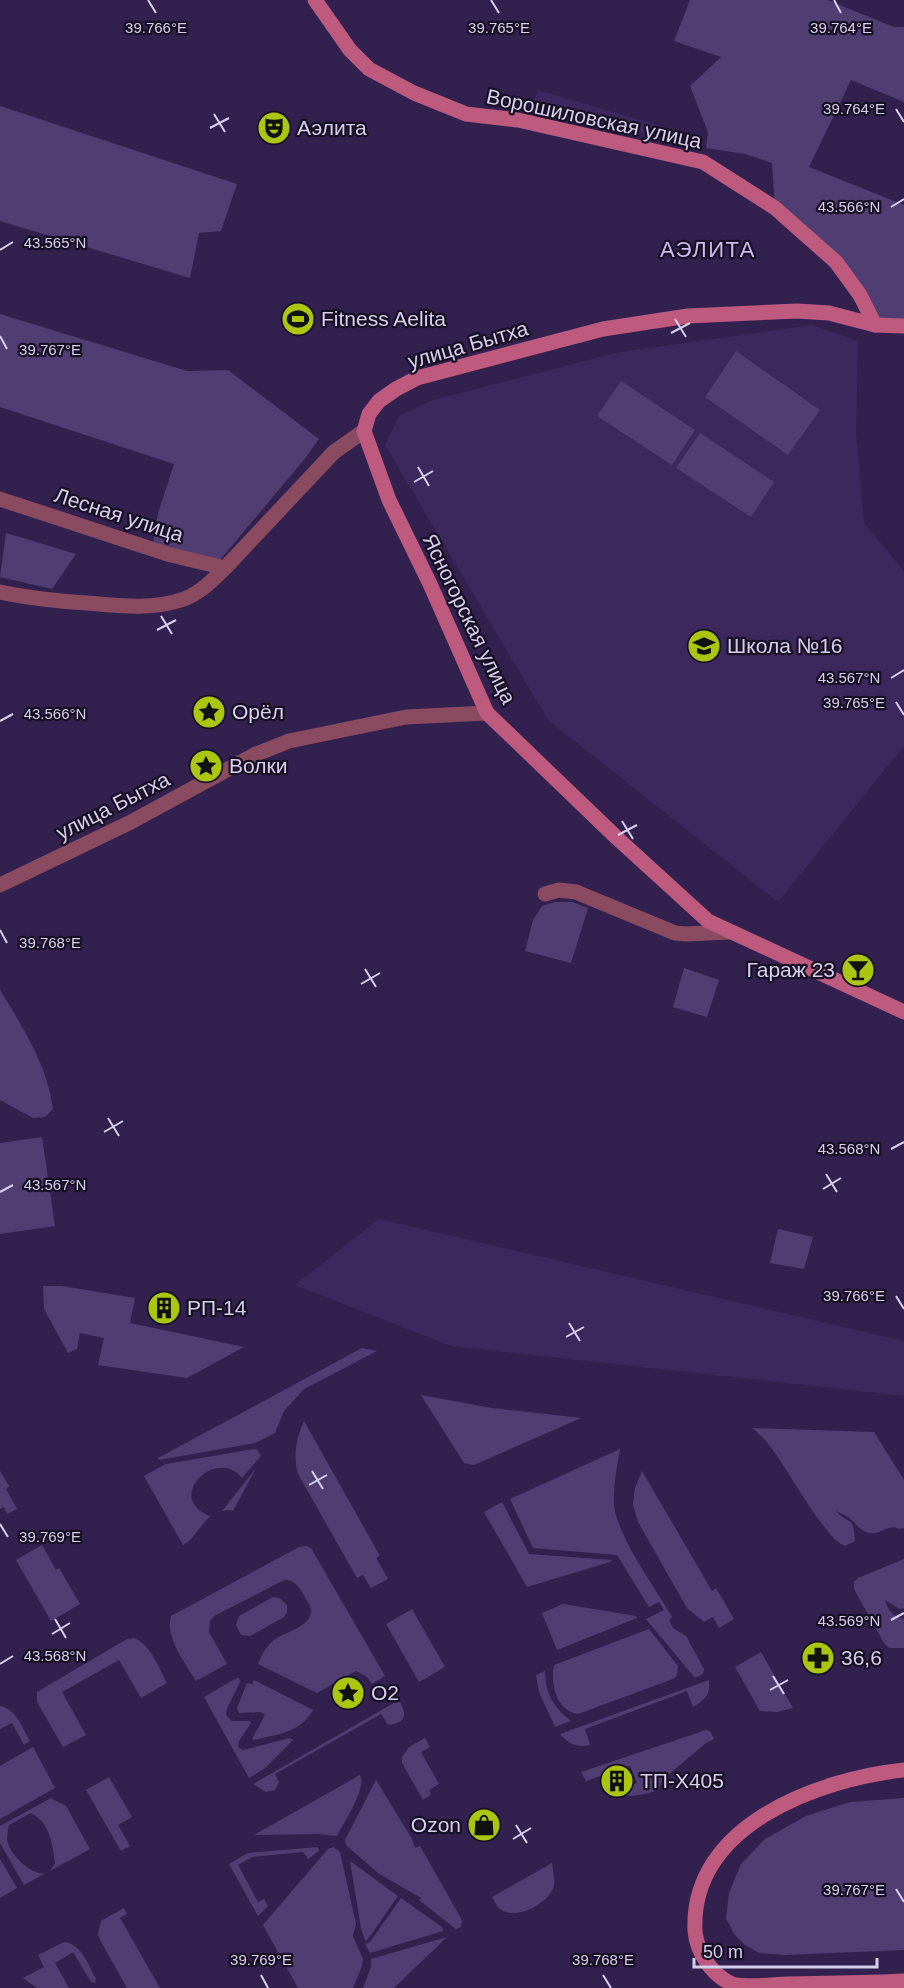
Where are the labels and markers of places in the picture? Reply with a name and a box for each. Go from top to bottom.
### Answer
theatre icon: Аэлита [256,110,292,146]
place label: Аэлита [297,116,367,139]
sports icon: Fitness Aelita [280,301,316,337]
place label: Fitness Aelita [321,307,446,330]
school or university icon: Школа №16 [686,628,722,664]
place label: Школа №16 [727,634,843,657]
place icon: Орёл [191,694,227,730]
place label: Орёл [232,700,284,723]
place icon: Волки [188,748,224,784]
place label: Волки [229,754,287,777]
bar icon: Гараж 23 [840,952,876,988]
place label: Гараж 23 [747,958,835,981]
building icon: РП-14 [146,1290,182,1326]
place label: РП-14 [187,1296,247,1319]
pharmacy icon: 36,6 [800,1640,836,1676]
place label: 36,6 [841,1646,882,1669]
place icon: O2 [330,1675,366,1711]
place label: O2 [371,1681,399,1704]
building icon: ТП-Х405 [599,1763,635,1799]
place label: ТП-Х405 [640,1769,724,1792]
shop icon: Ozon [466,1807,502,1843]
place label: Ozon [411,1813,461,1836]

